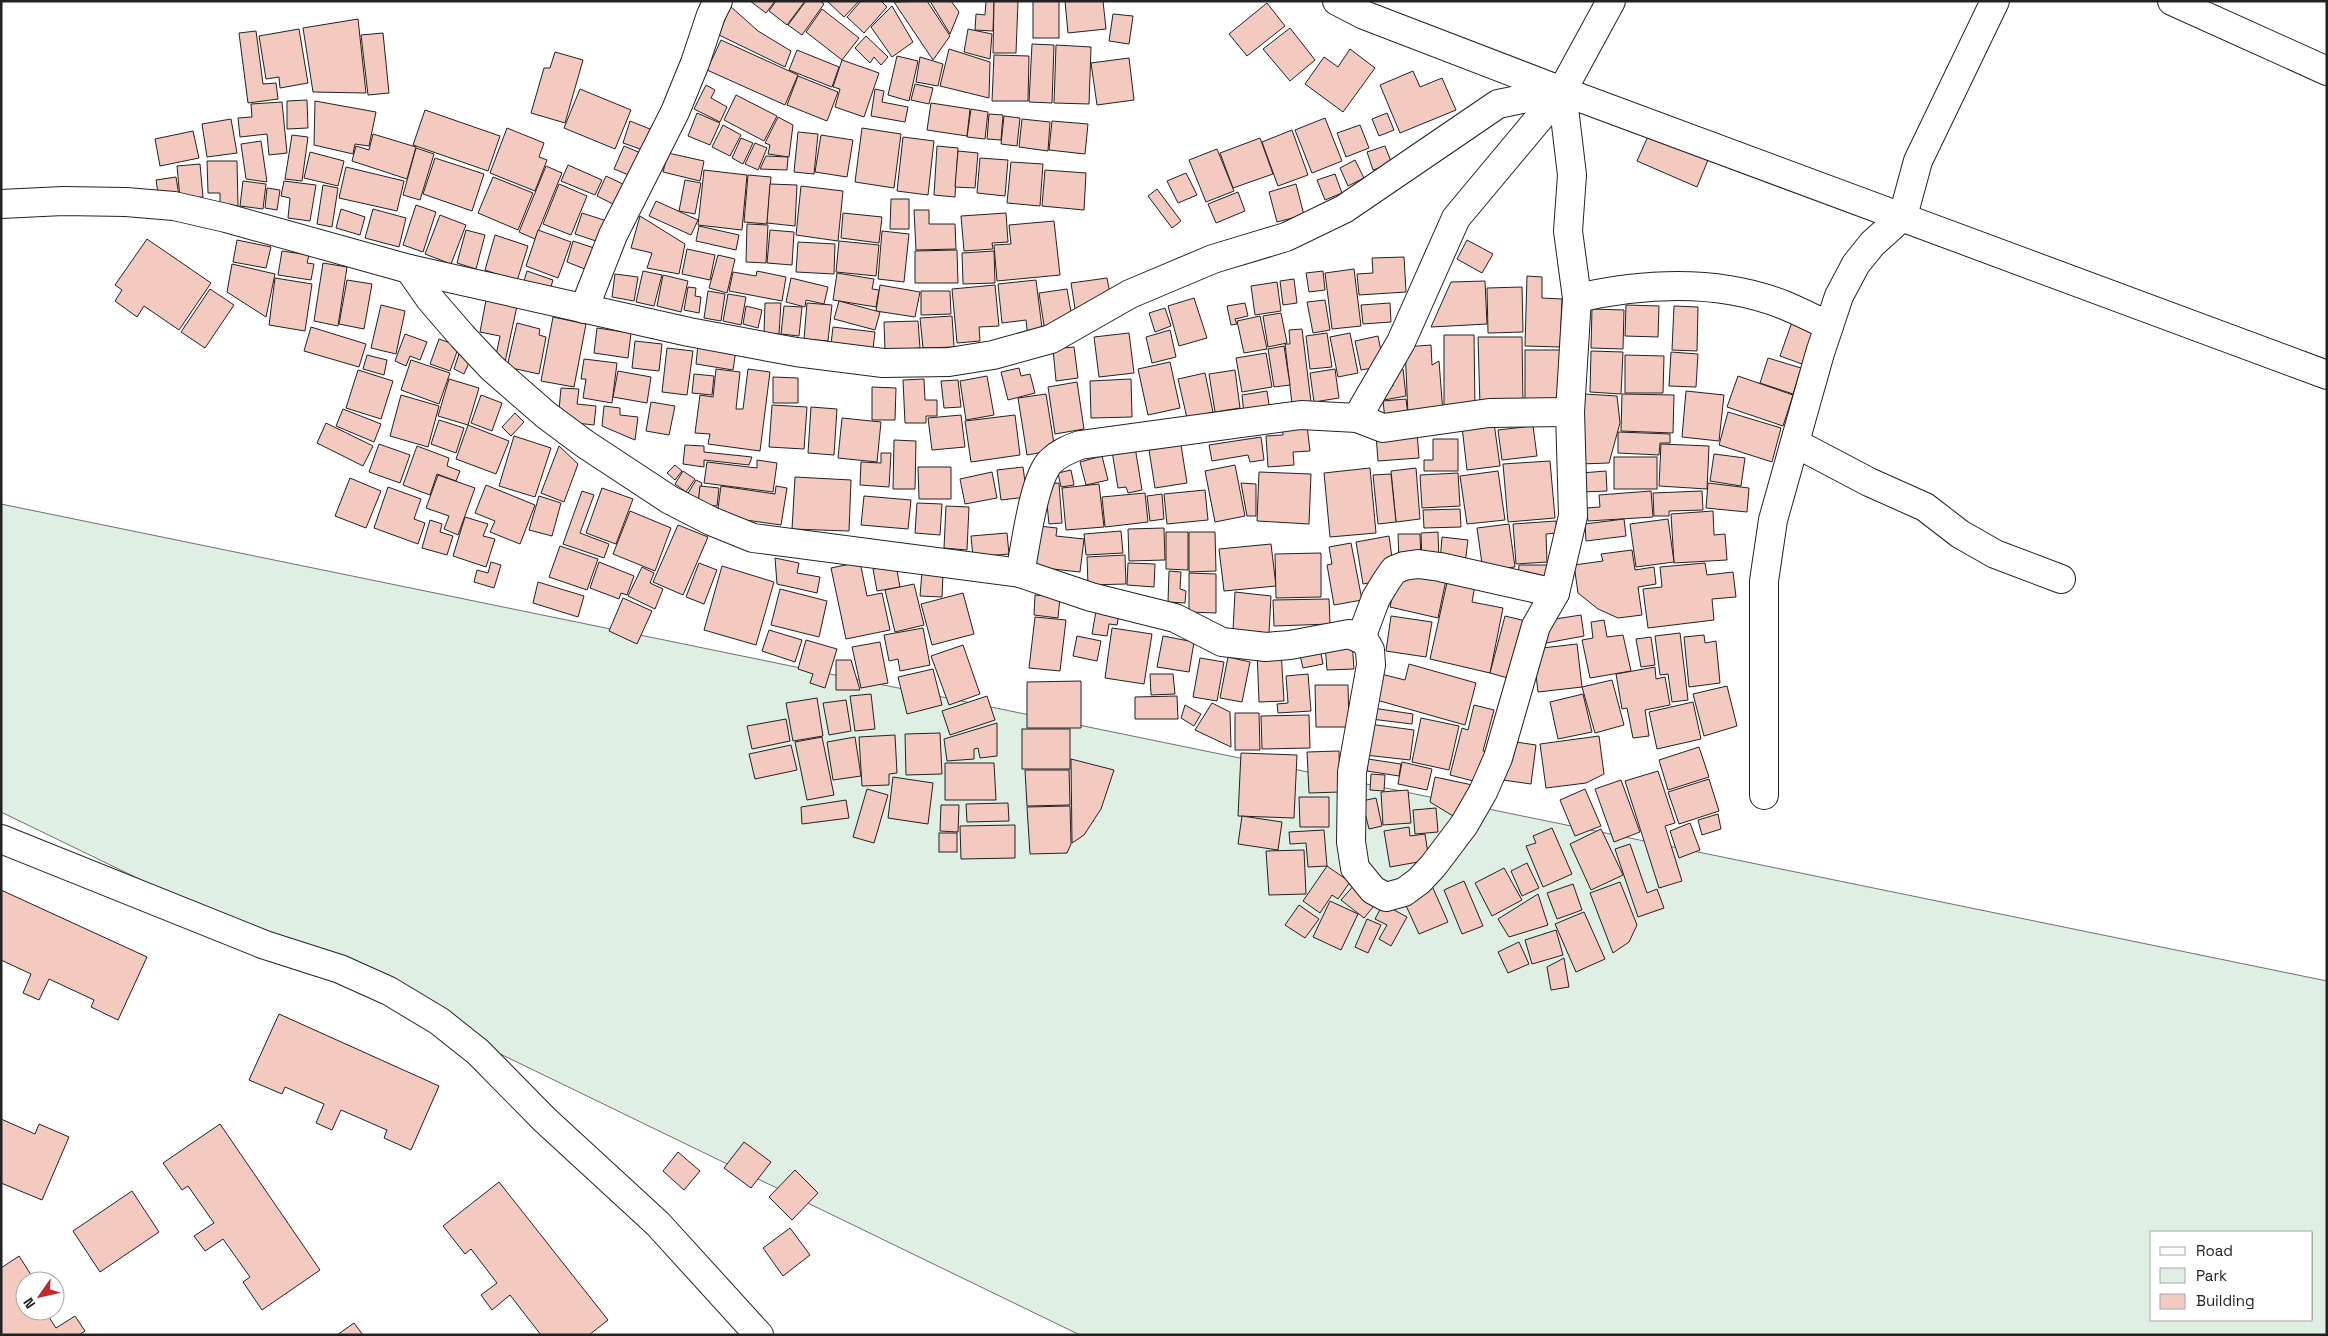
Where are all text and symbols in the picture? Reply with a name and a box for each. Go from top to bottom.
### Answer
legend [2150,1231,2313,1321]
text: Road [2196,1241,2233,1260]
text: Park [2196,1266,2227,1285]
north arrow [15,1271,65,1321]
text: Building [2196,1291,2255,1310]
text: N [19,1294,39,1312]

